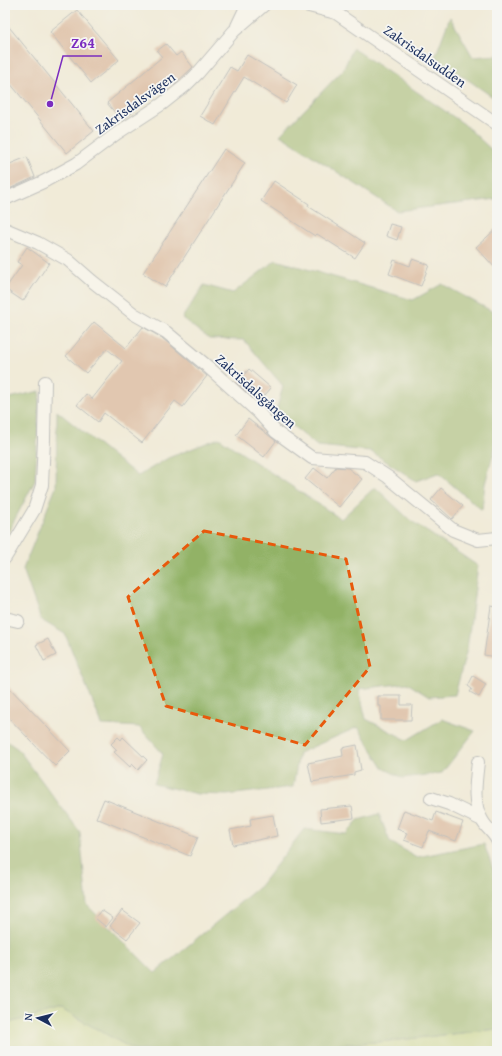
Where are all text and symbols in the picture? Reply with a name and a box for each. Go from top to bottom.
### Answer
street label: Zakrisdalsudden [380,20,471,92]
callout: Z64 [63,29,102,56]
text: Z64 [71,32,95,53]
street label: Zakrisdalsvägen [91,67,179,139]
street label: Zakrisdalsgången [211,349,301,433]
north arrow [18,998,58,1038]
text: N [20,1012,37,1021]

